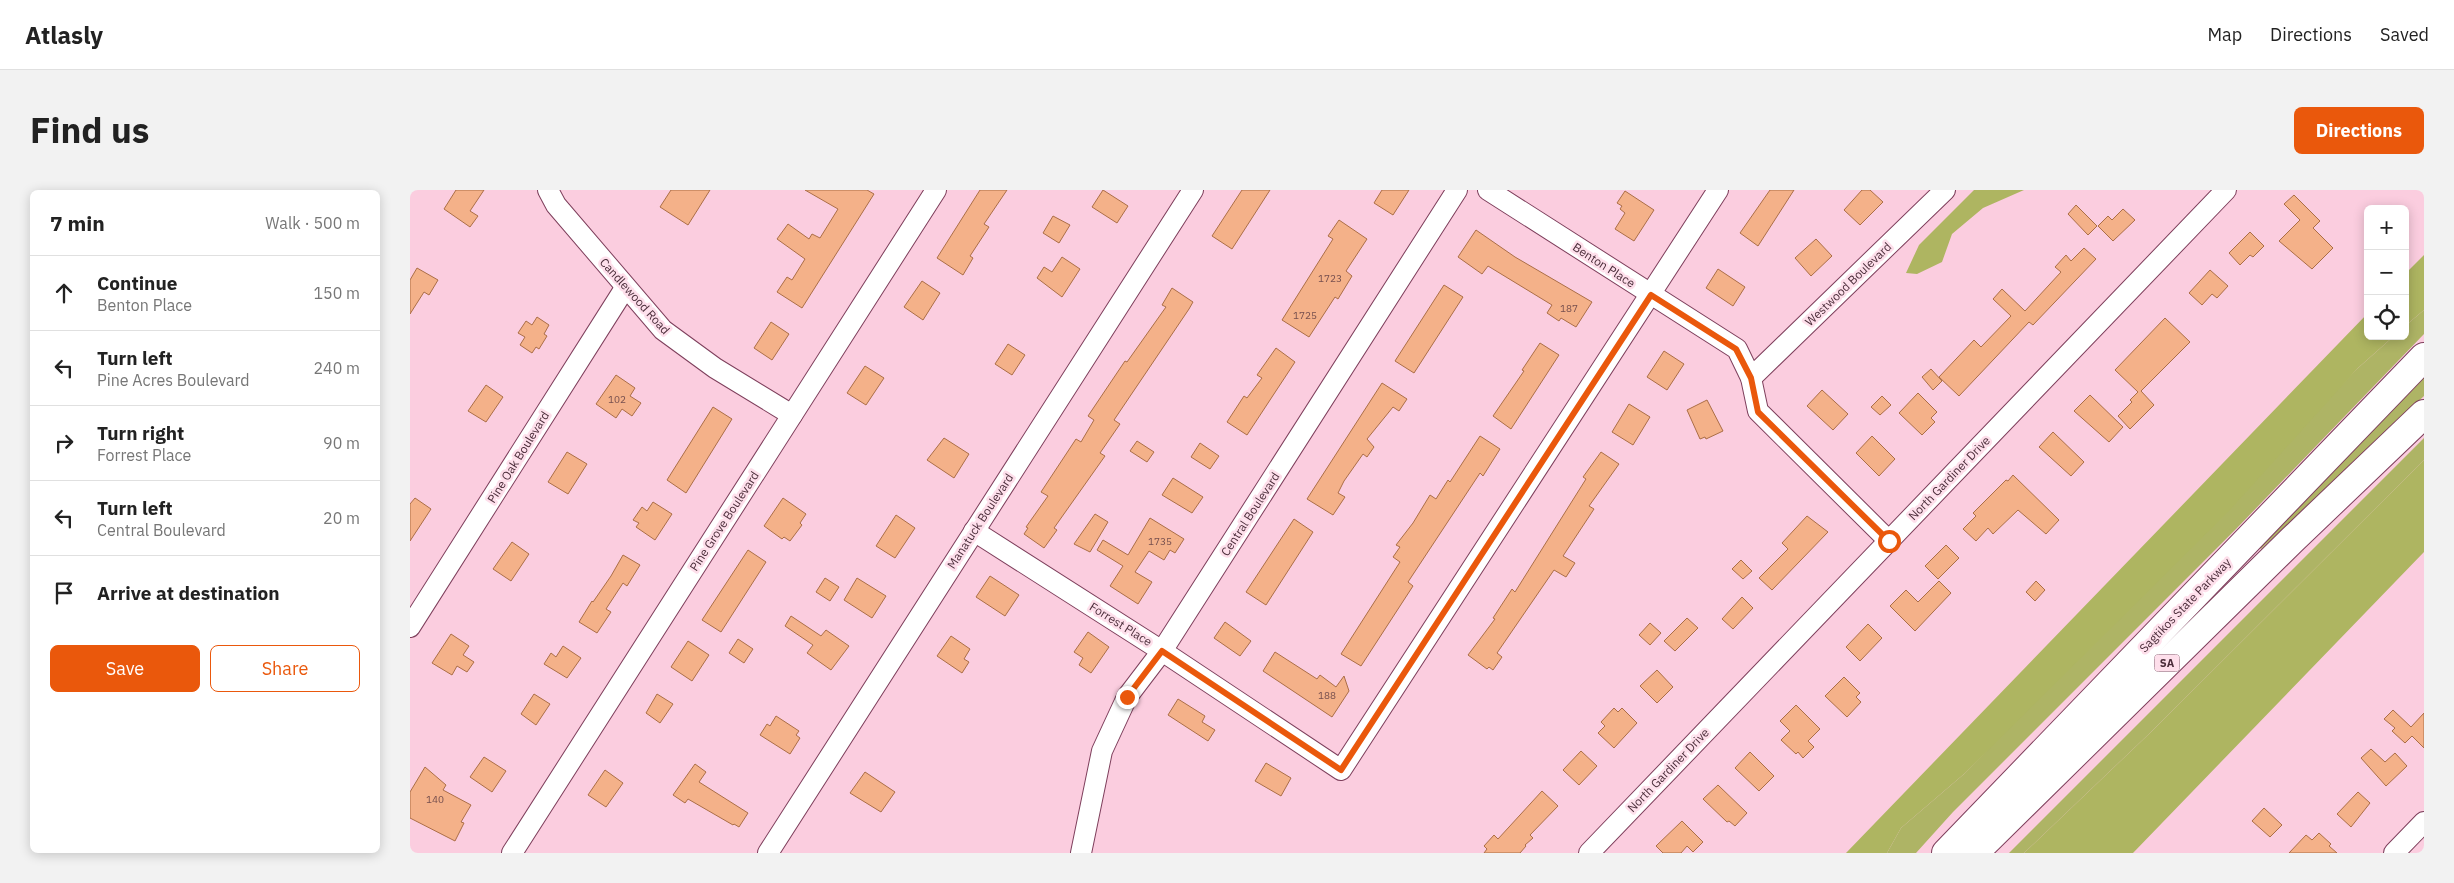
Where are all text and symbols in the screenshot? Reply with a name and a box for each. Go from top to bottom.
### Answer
text: Atlasly [25,19,103,51]
text: Map [2207,23,2242,46]
text: Directions [2270,23,2352,46]
text: Saved [2380,23,2429,46]
text: Find us [30,107,149,153]
button: Directions [2294,107,2424,154]
map controls [2364,205,2409,340]
button: + [2364,205,2409,250]
text: 7 min [50,209,105,237]
text: Walk · 500 m [265,213,360,233]
street label: Benton Place [1570,239,1638,291]
street label: Westwood Boulevard [1802,239,1894,329]
button: − [2364,250,2409,295]
street label: Candlewood Road [597,255,673,337]
text: Continue [97,271,177,295]
house number: 1723 [1318,272,1342,285]
icon: ahead [50,279,78,307]
text: 150 m [313,283,360,303]
text: Benton Place [97,295,192,315]
button: locate [2364,295,2409,340]
house number: 187 [1560,302,1578,315]
house number: 1725 [1293,309,1317,322]
text: Turn left [97,346,173,370]
icon: left [50,354,78,382]
text: 240 m [313,358,360,378]
text: Pine Acres Boulevard [97,370,250,390]
house number: 102 [608,393,626,406]
street label: Pine Oak Boulevard [484,408,552,506]
text: Turn right [97,421,184,445]
icon: right [50,429,78,457]
text: 90 m [323,433,360,453]
street label: North Gardiner Drive [1905,433,1993,523]
text: Forrest Place [97,445,191,465]
street label: Pine Grove Boulevard [686,468,762,574]
street label: Central Boulevard [1217,469,1283,559]
street label: Manatuck Boulevard [944,471,1016,571]
text: Turn left [97,496,173,520]
icon: left [50,504,78,532]
text: 20 m [323,508,360,528]
text: Central Boulevard [97,520,226,540]
route start [1878,530,1901,553]
house number: 1735 [1148,535,1172,548]
street label: Sagtikos State Parkway [2136,555,2234,655]
icon: arrive [50,579,78,607]
text: Arrive at destination [97,581,280,605]
street label: Forrest Place [1087,599,1155,649]
button: Save [50,645,200,692]
button: Share [210,645,360,692]
road number: SA [2154,654,2180,672]
route end [1116,686,1139,709]
house number: 188 [1318,689,1336,702]
street label: North Gardiner Drive [1624,725,1712,815]
house number: 140 [426,793,444,806]

